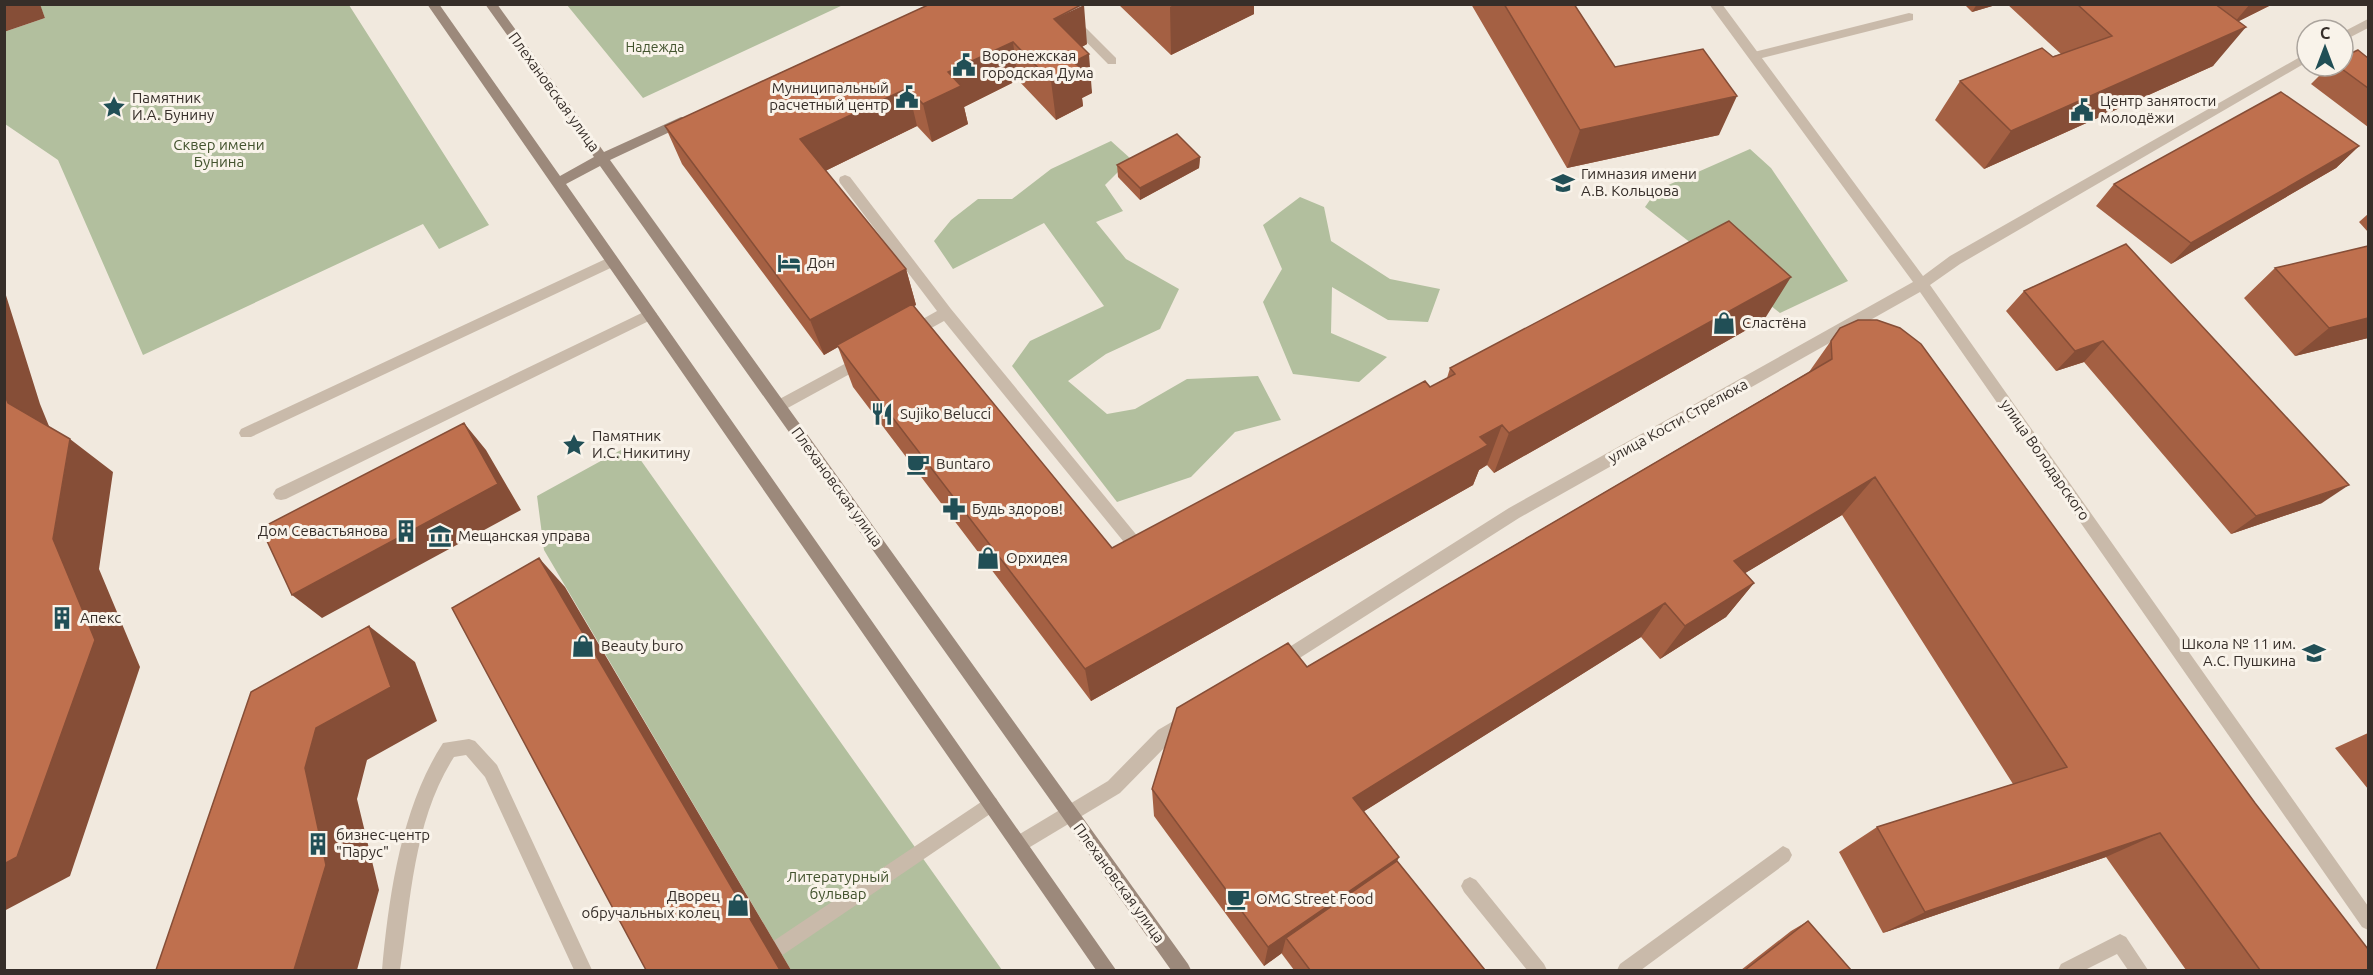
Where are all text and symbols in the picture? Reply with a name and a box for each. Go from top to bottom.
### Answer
north arrow [2295,18,2355,78]
text: С [2320,24,2330,42]
street label: Плехановская улица [505,29,603,155]
park label: Надежда [626,39,684,55]
place label: Воронежская городская Дума [982,47,1094,81]
public building icon: Воронежская городская Дума [951,52,977,78]
place label: Муниципальный расчетный центр [769,79,889,113]
public building icon: Муниципальный расчетный центр [894,84,920,110]
place label: Памятник И.А. Бунину [132,89,214,123]
place label: Центр занятости молодёжи [2100,92,2216,126]
place icon: Памятник И.А. Бунину [101,94,127,120]
public building icon: Центр занятости молодёжи [2069,97,2095,123]
park label: Cквер имени Бунина [173,136,265,170]
place label: Гимназия имени А.В. Кольцова [1581,165,1697,199]
school or university icon: Гимназия имени А.В. Кольцова [1550,170,1576,196]
hotel icon: Дон [776,250,802,276]
place label: Дон [807,254,835,271]
shop icon: Сластёна [1711,310,1737,336]
place label: Сластёна [1742,314,1807,331]
street label: улица Кости Стрелюка [1605,375,1751,466]
street label: улица Володарского [1997,396,2094,523]
restaurant icon: Sujiko Belucci [869,401,895,427]
place label: Sujiko Belucci [900,405,991,422]
street label: Плехановская улица [788,424,886,550]
place label: Памятник И.С. Никитину [592,427,690,461]
place icon: Памятник И.С. Никитину [561,432,587,458]
cafe icon: Buntaro [905,451,931,477]
place label: Buntaro [936,455,991,472]
pharmacy icon: Будь здоров! [941,496,967,522]
place label: Будь здоров! [972,500,1063,517]
building icon: Дом Севастьянова [393,518,419,544]
place label: Дом Севастьянова [258,522,388,539]
museum icon: Мещанская управа [427,523,453,549]
place label: Мещанская управа [458,527,590,544]
shop icon: Орхидея [975,545,1001,571]
place label: Орхидея [1006,549,1068,566]
building icon: Апекс [49,605,75,631]
place label: Апекс [80,609,121,626]
shop icon: Beauty buro [570,633,596,659]
place label: Школа № 11 им. А.С. Пушкина [2182,635,2296,669]
place label: Beauty buro [601,637,683,654]
school or university icon: Школа № 11 им. А.С. Пушкина [2301,640,2327,666]
street label: Плехановская улица [1070,820,1168,946]
place label: бизнес-центр "Парус" [336,826,430,860]
building icon: бизнес-центр "Парус" [305,831,331,857]
park label: Литературный бульвар [787,868,889,902]
cafe icon: OMG Street Food [1225,886,1251,912]
place label: Дворец обручальных колец [581,887,720,921]
place label: OMG Street Food [1256,890,1374,907]
shop icon: Дворец обручальных колец [725,892,751,918]

